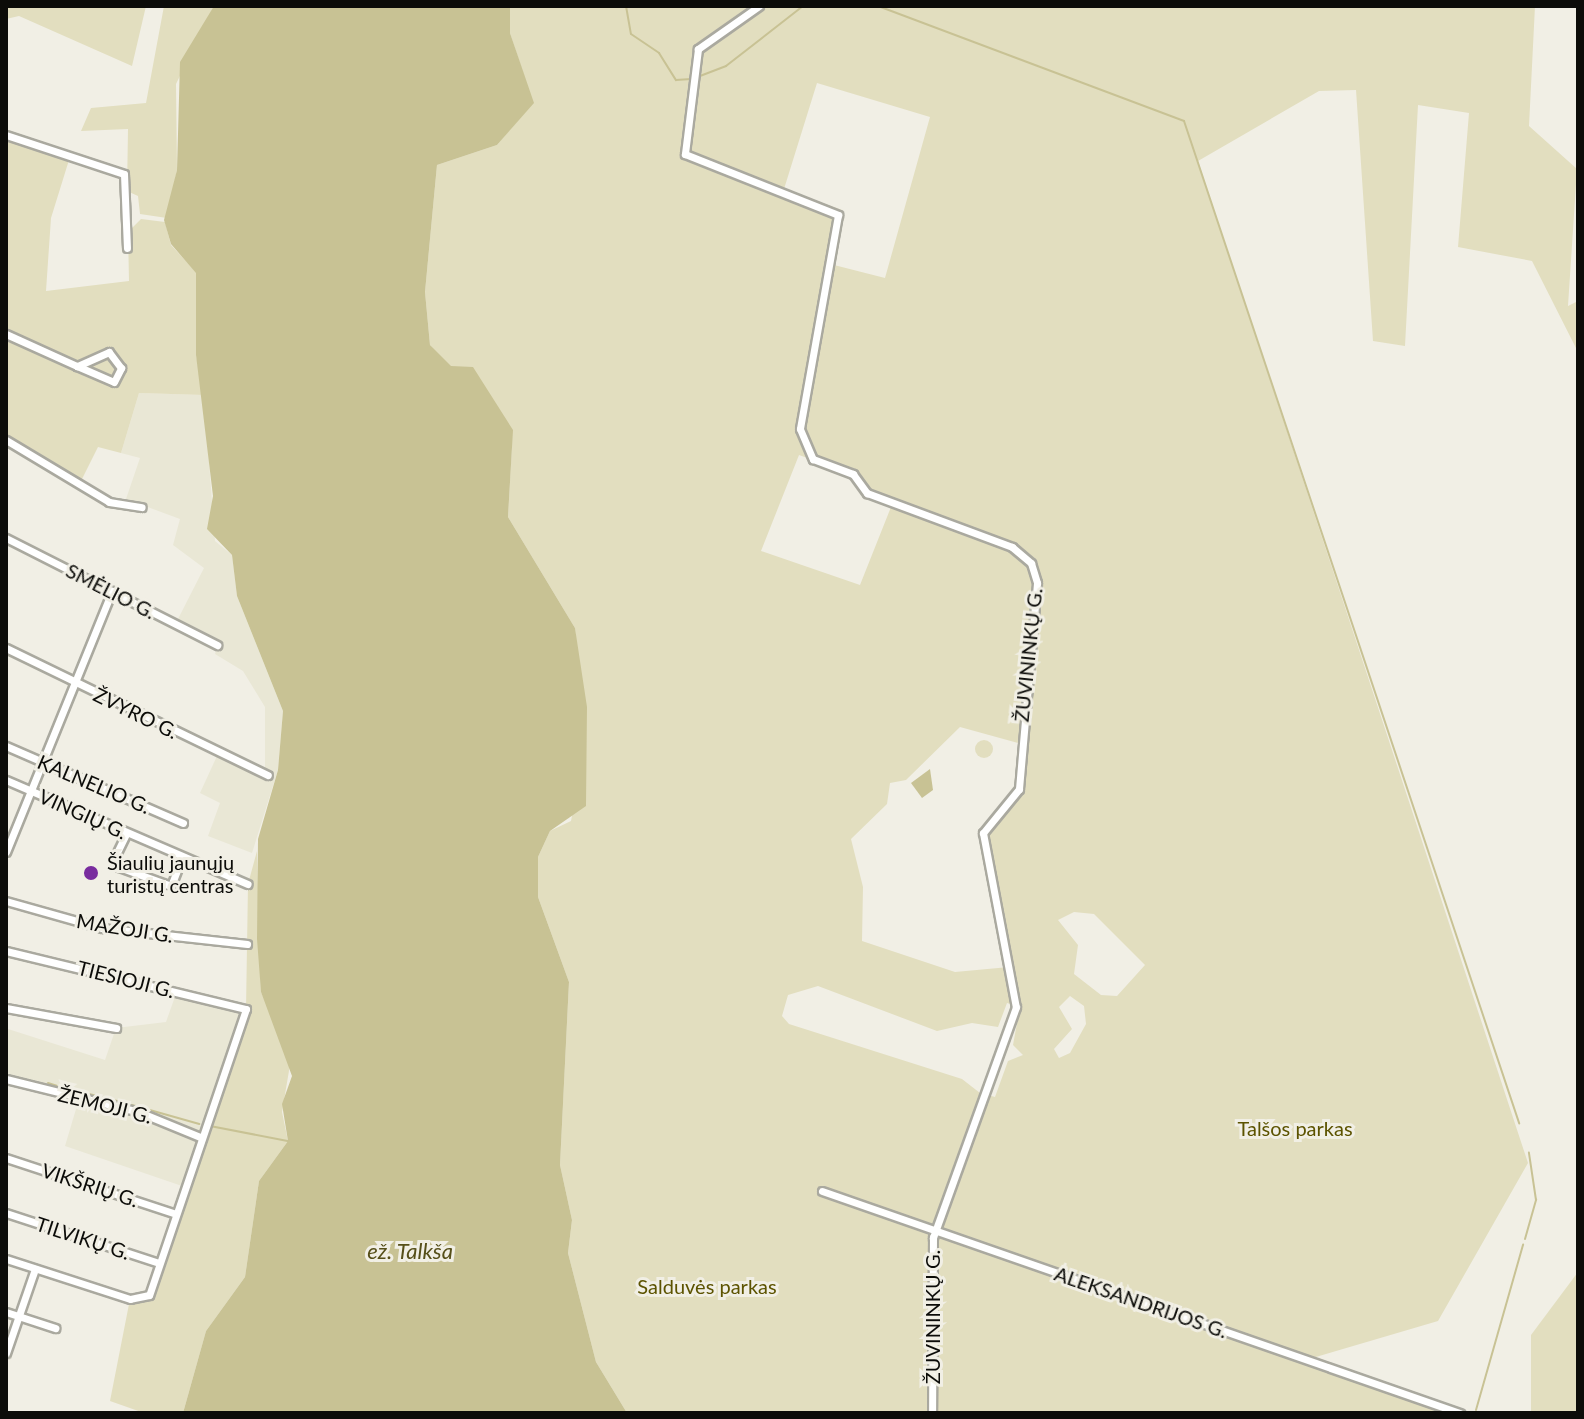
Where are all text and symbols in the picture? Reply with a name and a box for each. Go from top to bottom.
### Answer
street label: SMĖLIO G. [62,558,160,624]
street label: ŽUVININKŲ G. [1009,587,1047,723]
street label: ŽVYRO G. [90,682,182,744]
street label: KALNELIO G. [34,749,154,819]
street label: VINGIŲ G. [35,784,131,844]
place label: Šiaulių jaunųjų turistų centras [107,850,234,897]
marker: Šiaulių jaunųjų turistų centras [82,864,100,882]
street label: MAŽOJI G. [75,909,175,947]
street label: TIESIOJI G. [75,955,177,1003]
street label: ŽEMOJI G. [56,1082,154,1128]
park label: Talšos parkas [1237,1116,1353,1140]
street label: VIKŠRIŲ G. [38,1158,142,1212]
street label: TILVIKŲ G. [33,1212,133,1264]
water label: ež. Talkša [367,1238,453,1264]
street label: ŽUVININKŲ G. [920,1250,944,1384]
street label: ALEKSANDRIJOS G. [1051,1261,1231,1343]
park label: Salduvės parkas [637,1274,777,1298]

